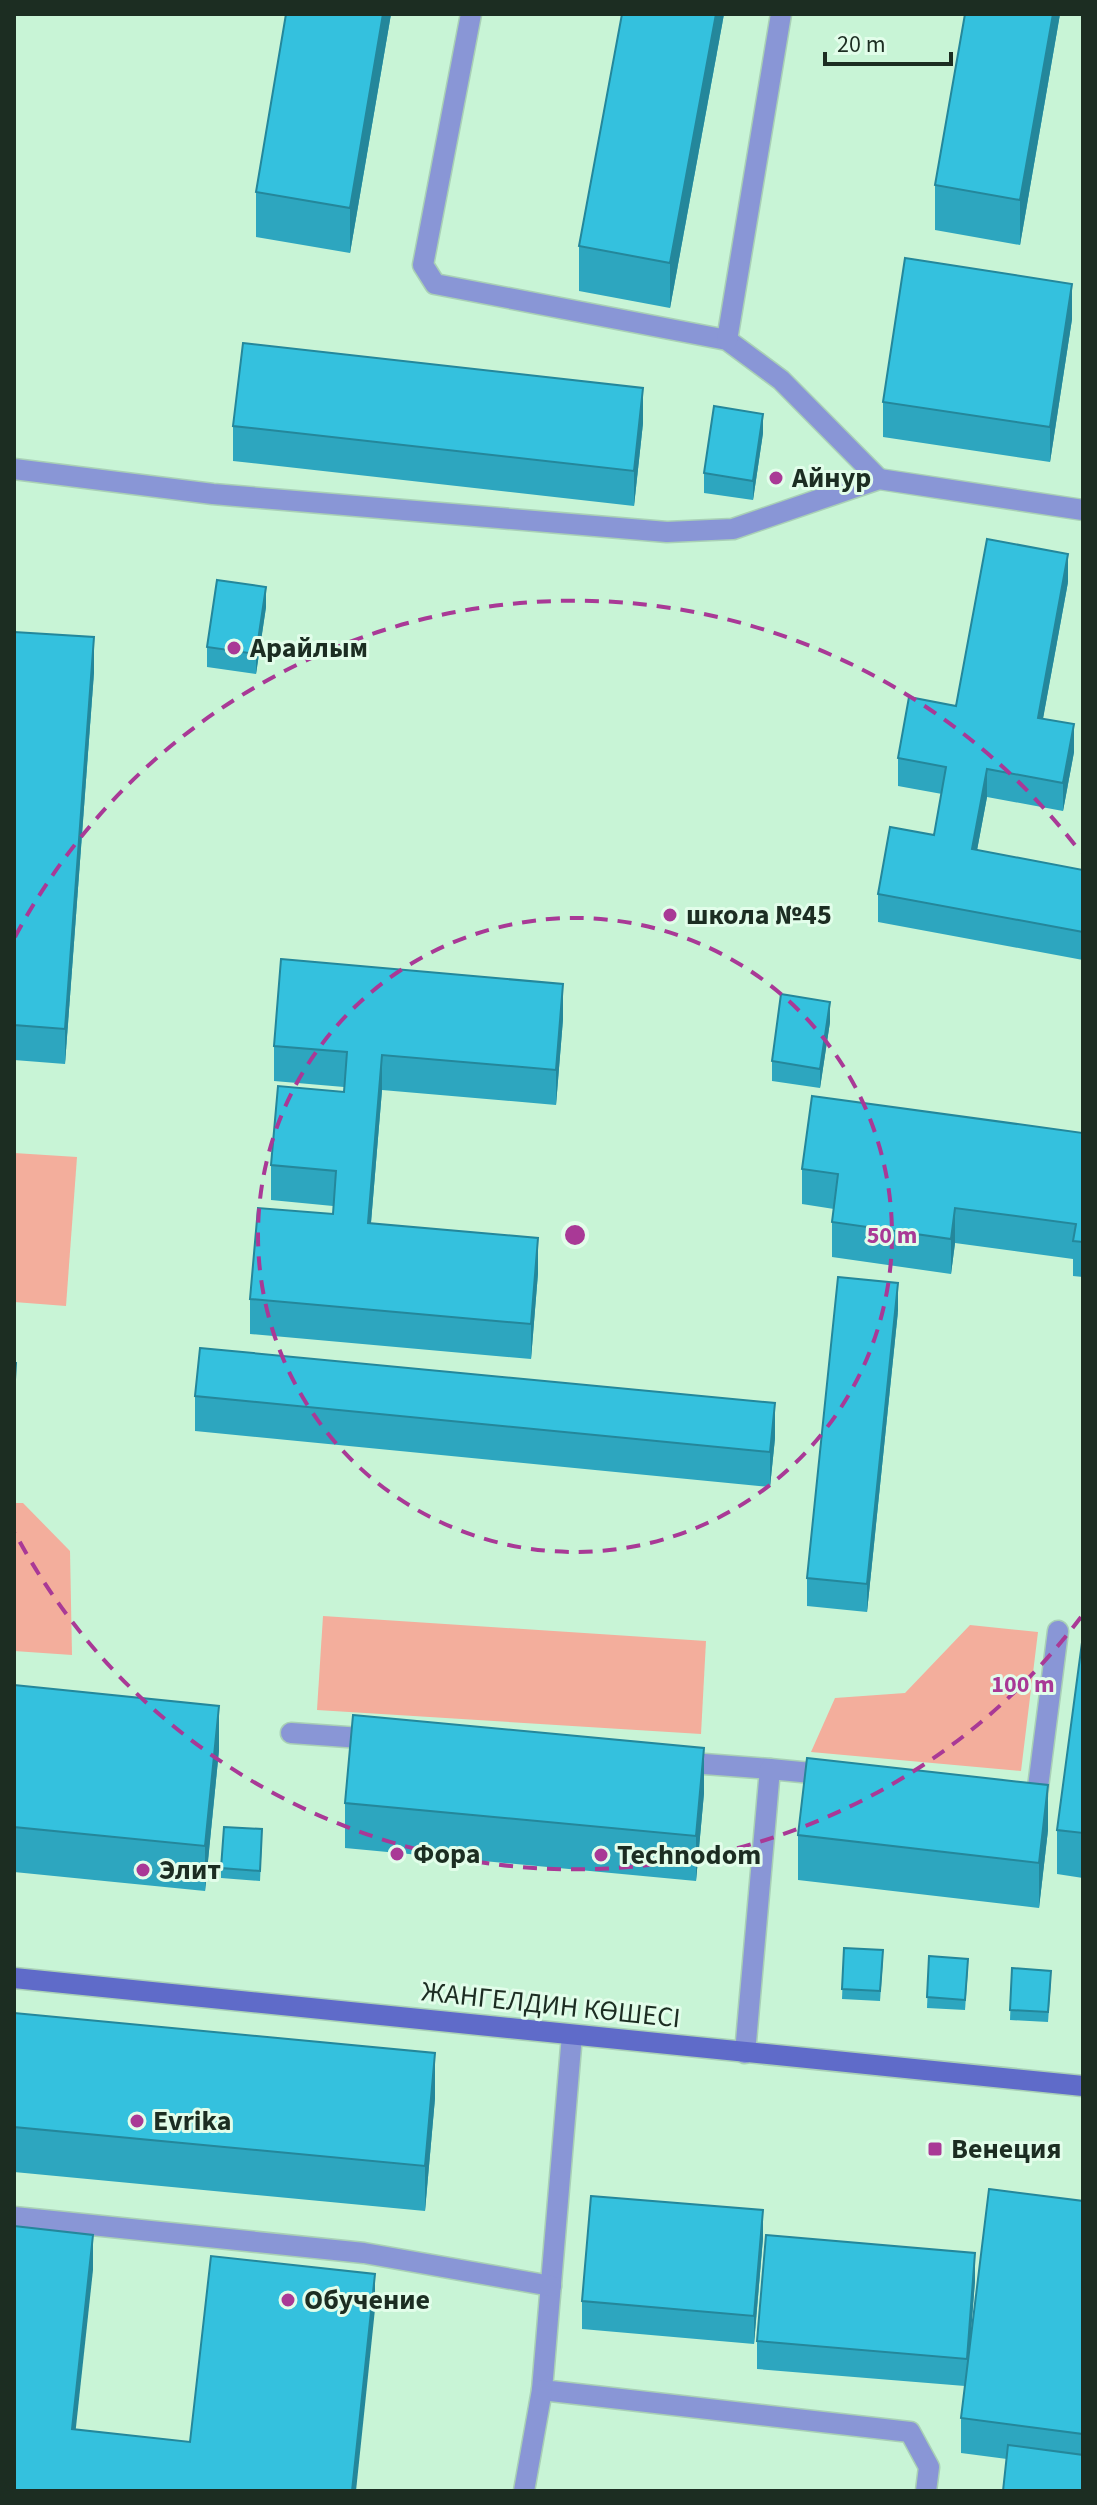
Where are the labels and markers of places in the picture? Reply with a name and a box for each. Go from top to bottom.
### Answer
place label: Айнур [791,458,871,498]
marker: Айнур [767,469,785,487]
place label: Арайлым [249,628,368,668]
marker: Арайлым [225,639,243,657]
place label: школа №45 [686,895,832,935]
marker: школа №45 [661,906,679,924]
centre of rings [561,1221,589,1249]
place label: Фора [413,1834,480,1874]
place label: Technodom [617,1835,761,1875]
marker: Фора [388,1845,406,1863]
marker: Technodom [592,1846,610,1864]
place label: Элит [159,1850,221,1890]
marker: Элит [134,1861,152,1879]
place label: Evrika [153,2101,231,2141]
marker: Evrika [128,2112,146,2130]
place label: Венеция [951,2129,1062,2169]
marker: Венеция [926,2140,944,2158]
place label: Обучение [304,2280,430,2320]
marker: Обучение [279,2291,297,2309]

